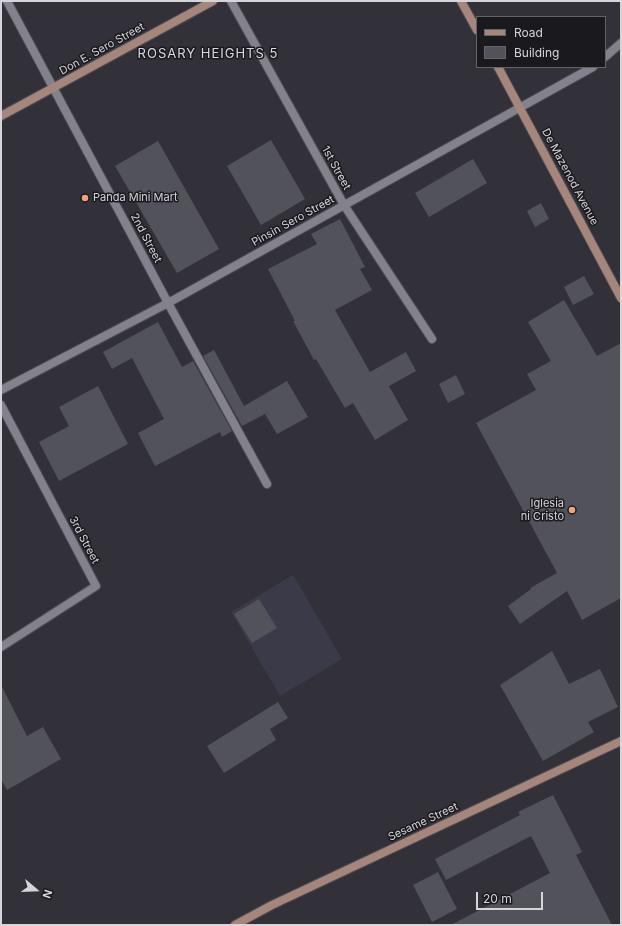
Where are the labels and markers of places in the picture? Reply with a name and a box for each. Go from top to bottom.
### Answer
place label: Panda Mini Mart [93,191,178,205]
marker: Panda Mini Mart [80,193,90,203]
place label: Iglesia ni Cristo [521,497,564,523]
marker: Iglesia ni Cristo [567,505,577,515]

